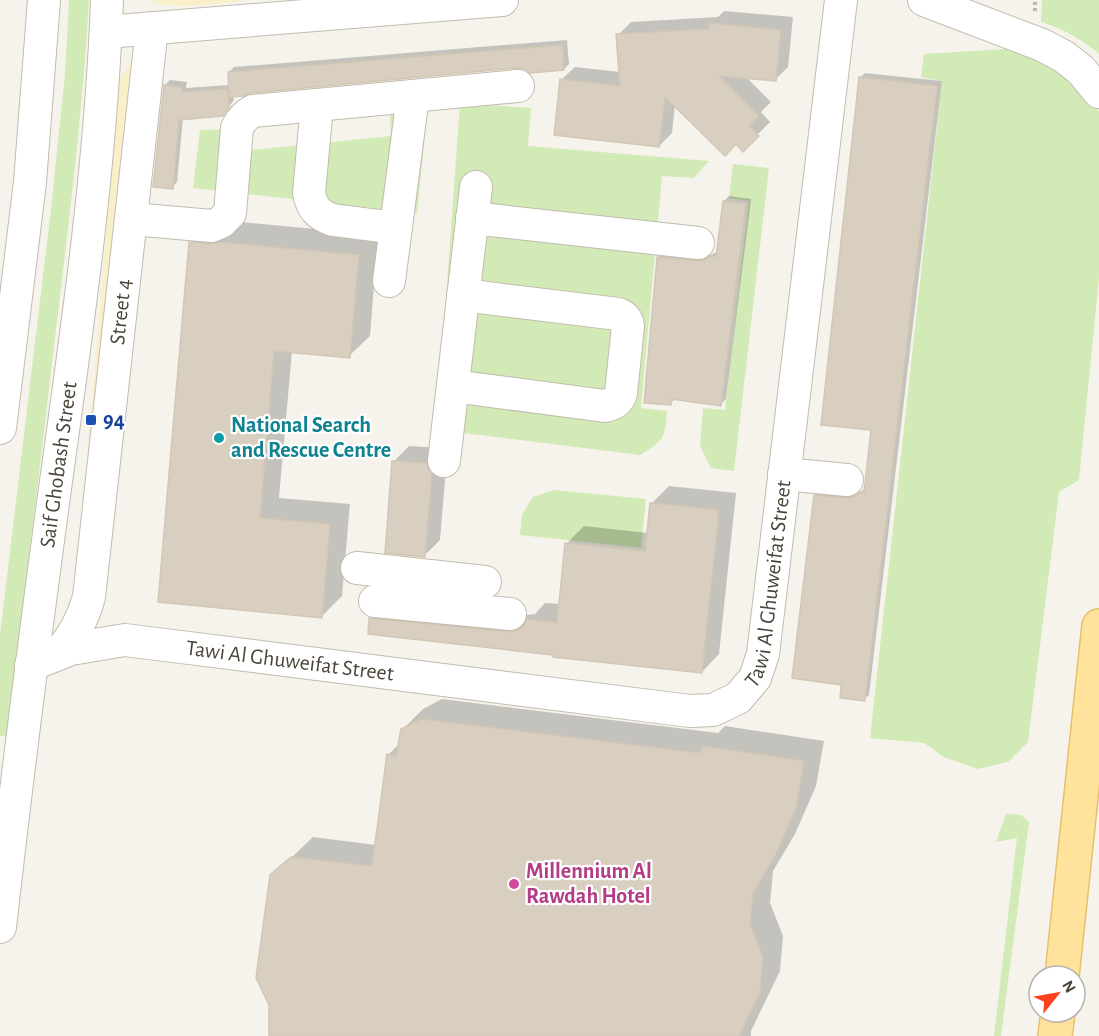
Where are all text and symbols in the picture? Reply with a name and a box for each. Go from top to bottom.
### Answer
street label: Street 4 [106,278,135,346]
street label: Saif Ghobash Street [36,380,81,549]
place label: 94 [103,409,125,431]
marker: 94 [84,413,98,427]
place label: National Search and Rescue Centre [231,414,391,461]
marker: National Search and Rescue Centre [212,431,226,445]
street label: Tawi Al Ghuweifat Street [741,479,795,692]
street label: Tawi Al Ghuweifat Street [185,637,395,685]
place label: Millennium Al Rawdah Hotel [526,860,652,907]
marker: Millennium Al Rawdah Hotel [507,877,521,891]
north arrow [1027,964,1087,1024]
text: N [1059,978,1079,996]

